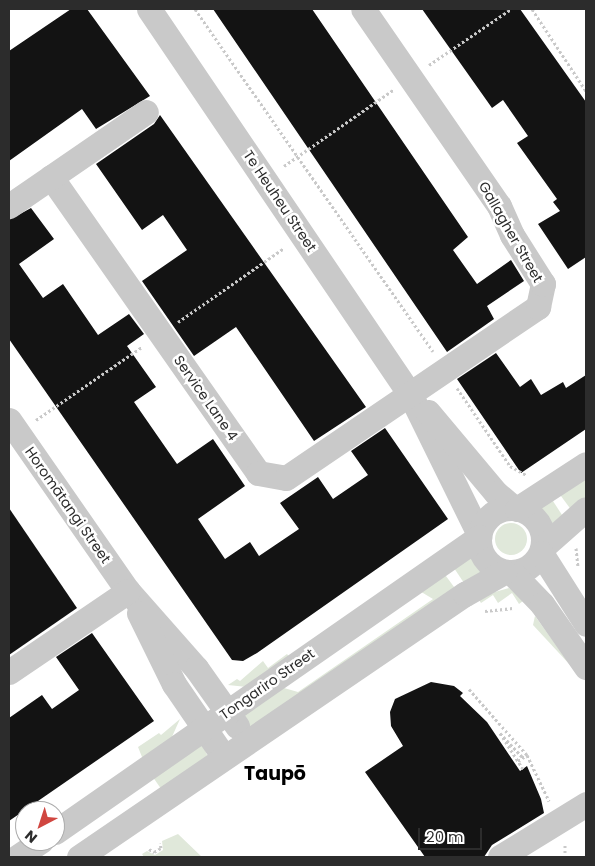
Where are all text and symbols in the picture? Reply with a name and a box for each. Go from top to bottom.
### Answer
street label: Te Heuheu Street [240,147,320,255]
street label: Gallagher Street [475,179,547,285]
street label: Service Lane 4 [170,352,242,444]
street label: Horomātangi Street [22,444,114,566]
street label: Tongariro Street [216,645,318,723]
district label: Taupō [244,763,306,785]
north arrow [15,801,65,851]
scale bar [420,818,484,850]
text: N [21,826,41,848]
text: 20 m [426,826,464,847]

